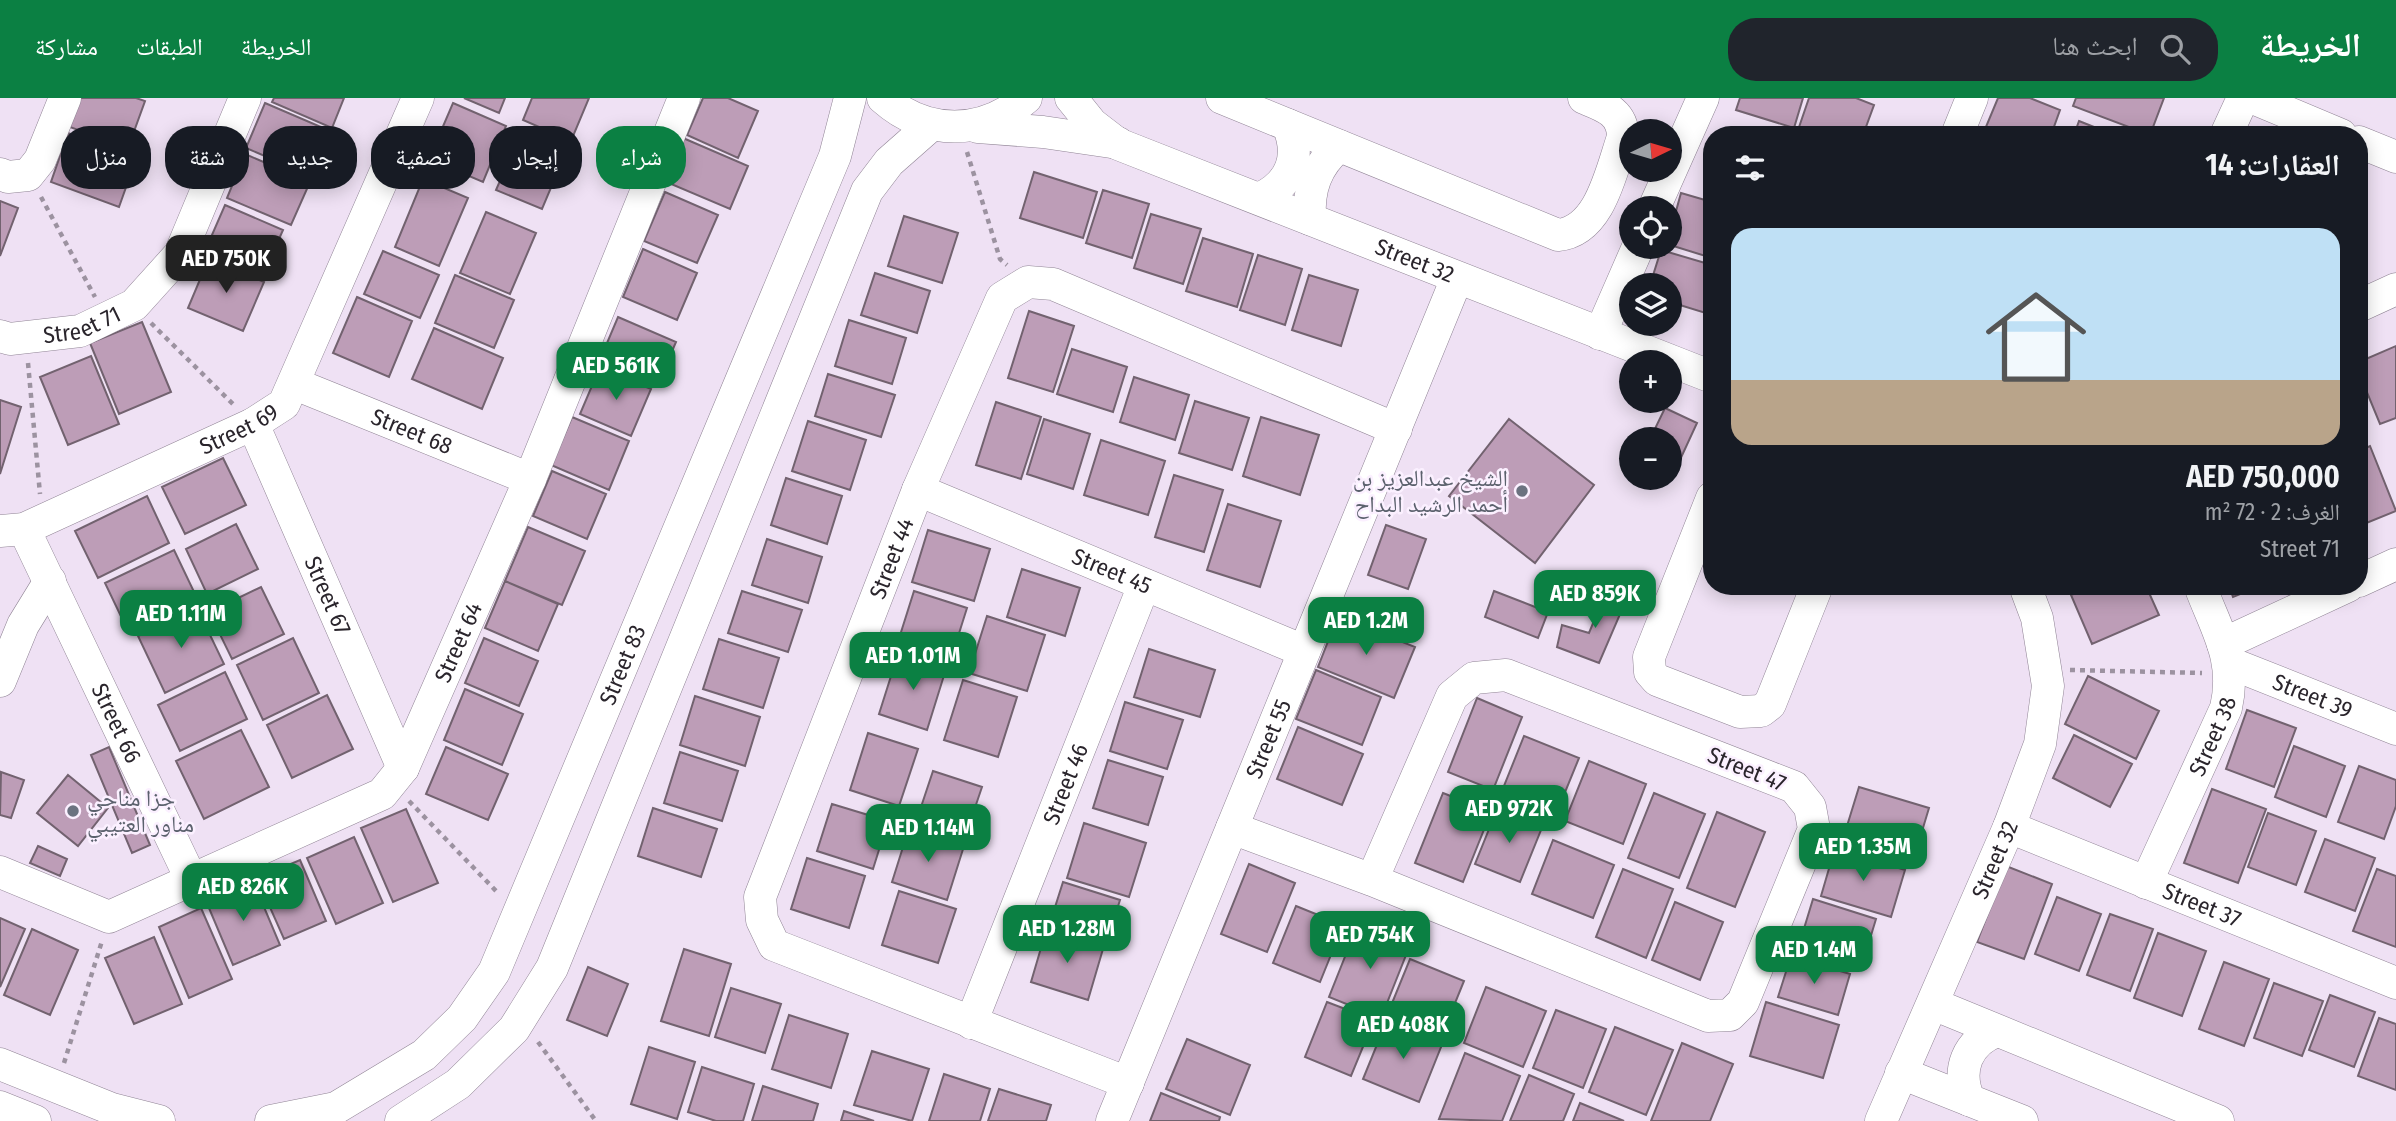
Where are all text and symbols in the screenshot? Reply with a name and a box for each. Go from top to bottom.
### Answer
search box [1728,18,2218,81]
text: الخريطة [2260,25,2361,65]
icon: search [2156,30,2194,68]
text: ابحث هنا [2052,31,2138,62]
text: مشاركة [35,33,98,61]
text: الطبقات [136,33,203,61]
text: الخريطة [241,33,311,61]
north arrow [1619,119,1682,182]
map controls [1619,119,1682,490]
chip: منزل [61,126,151,189]
chip: شقة [165,126,249,189]
chip: جديد [263,126,357,189]
chip: تصفية [371,126,475,189]
chip: إيجار [489,126,582,189]
chip: شراء [596,126,686,189]
text: العقارات: 14 [2205,147,2340,183]
icon: filters [1731,149,1769,187]
button: locate [1619,196,1682,259]
street label: Street 32 [1371,232,1458,288]
pin: AED 750K [154,236,298,295]
text: AED 750K [182,244,270,272]
button: layers [1619,273,1682,336]
icon: home [1973,274,2099,400]
street label: Street 71 [42,300,125,349]
pin: AED 561K [544,342,688,402]
button: + [1619,350,1682,413]
text: AED 561K [572,351,660,379]
street label: Street 69 [195,398,283,461]
street label: Street 68 [367,402,456,460]
button: − [1619,427,1682,490]
text: AED 750,000 [2186,459,2340,495]
place label: الشيخ عبدالعزيز بن أحمد الرشيد البداح [1353,464,1508,519]
marker: الشيخ عبدالعزيز بن أحمد الرشيد البداح [1514,483,1530,499]
text: الغرف: 2 · 72 m² [2205,498,2340,526]
street label: Street 44 [863,514,920,603]
text: Street 71 [2260,535,2340,563]
street label: Street 45 [1068,542,1156,600]
street label: Street 67 [298,552,357,639]
pin: AED 859K [1523,570,1667,630]
text: AED 859K [1550,579,1640,607]
pin: AED 1.11M [101,590,261,650]
street label: Street 64 [428,598,488,687]
pin: AED 1.2M [1294,598,1438,657]
text: AED 1.11M [136,599,226,627]
text: AED 1.2M [1324,606,1408,634]
street label: Street 83 [593,621,651,709]
pin: AED 1.01M [833,632,993,692]
text: AED 1.01M [866,641,960,669]
street label: Street 39 [2269,667,2357,724]
street label: Street 66 [86,679,148,767]
street label: Street 55 [1240,695,1297,783]
street label: Street 38 [2183,695,2242,781]
street label: Street 46 [1037,739,1094,828]
street label: Street 47 [1704,741,1790,797]
place label: جزا مناحي مناور العتيبي [87,784,194,843]
pin: AED 972K [1437,786,1581,845]
text: AED 972K [1465,794,1553,822]
marker: جزا مناحي مناور العتيبي [65,803,81,819]
pin: AED 1.14M [848,804,1008,864]
text: AED 1.14M [882,813,974,841]
street label: Street 32 [1965,817,2024,903]
pin: AED 1.35M [1783,824,1943,883]
text: AED 1.35M [1815,832,1911,860]
pin: AED 826K [171,864,315,923]
text: AED 826K [198,872,288,900]
street label: Street 37 [2159,877,2245,933]
pin: AED 1.28M [987,906,1147,965]
pin: AED 754K [1298,912,1442,971]
text: AED 1.28M [1019,914,1115,942]
text: AED 754K [1326,920,1414,948]
pin: AED 1.4M [1742,926,1886,986]
text: AED 1.4M [1772,935,1856,963]
pin: AED 408K [1331,1002,1475,1061]
text: AED 408K [1357,1010,1449,1038]

